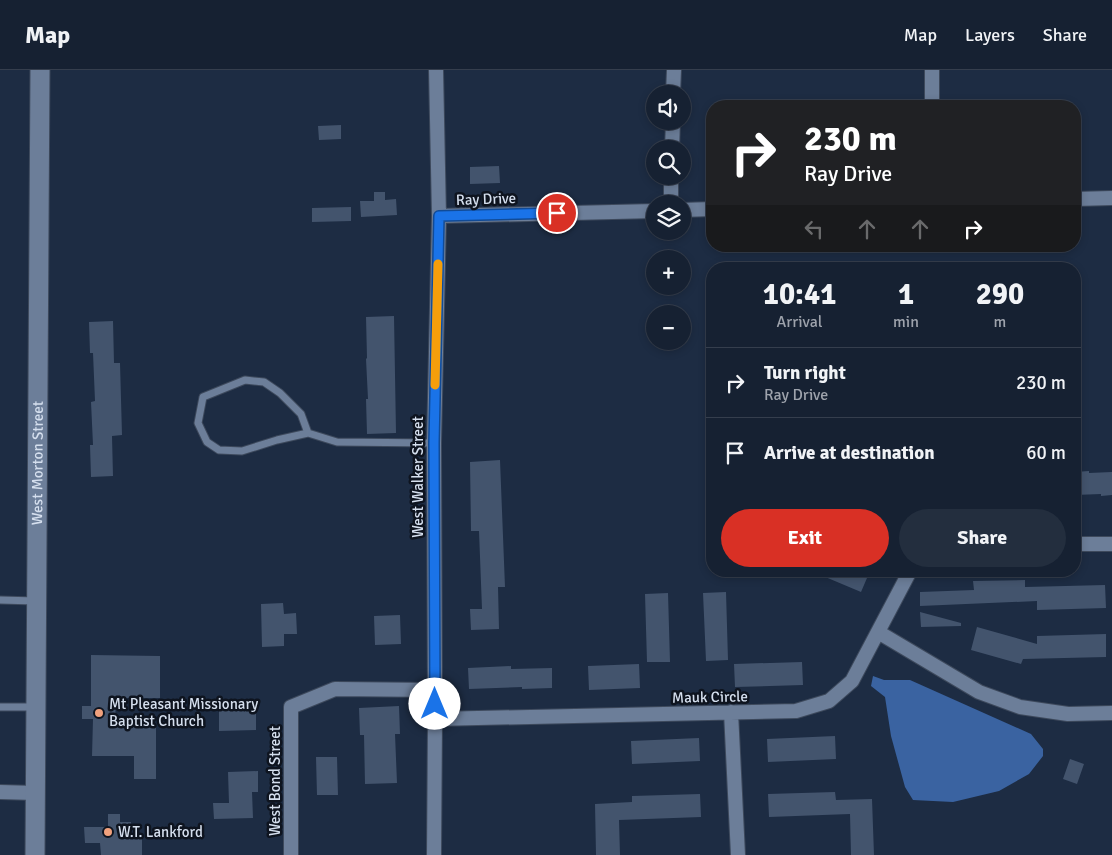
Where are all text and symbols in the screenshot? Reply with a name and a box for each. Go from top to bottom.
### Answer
text: Map [25,20,70,50]
text: Map [904,24,937,46]
text: Layers [965,24,1015,46]
text: Share [1043,24,1087,46]
map controls [646,85,691,350]
button: sound [646,85,691,130]
text: 230 m [804,117,897,160]
icon: right [721,120,786,185]
button: search [646,140,691,185]
text: Ray Drive [804,160,892,187]
street label: Ray Drive [456,189,516,209]
pin [536,192,578,234]
button: layers [646,195,691,240]
icon: arrive [543,199,571,227]
icon: left [800,215,828,243]
icon: ahead [853,215,881,243]
icon: ahead [906,215,934,243]
icon: right [959,215,987,243]
button: + [646,250,691,295]
text: 10:41 [763,276,836,313]
text: 1 [898,276,914,313]
text: 290 [976,276,1024,313]
button: − [646,305,691,350]
text: Arrival [776,312,823,332]
text: min [893,312,919,332]
text: m [994,312,1006,332]
text: Turn right [764,361,846,385]
icon: right [721,369,749,397]
text: 230 m [1016,371,1066,395]
text: Ray Drive [764,385,828,405]
street label: West Morton Street [28,401,47,525]
street label: West Walker Street [409,416,427,538]
icon: arrive [721,439,749,467]
text: Arrive at destination [764,441,935,465]
text: 60 m [1026,441,1066,465]
button: Exit [721,509,889,567]
button: Share [899,509,1066,567]
position arrow [408,677,460,729]
street label: Mauk Circle [672,687,748,707]
place label: Mt Pleasant Missionary Baptist Church [109,695,258,730]
marker: Mt Pleasant Missionary Baptist Church [93,707,105,719]
street label: West Bond Street [266,726,284,836]
place label: W.T. Lankford [118,823,203,841]
marker: W.T. Lankford [102,826,114,838]

